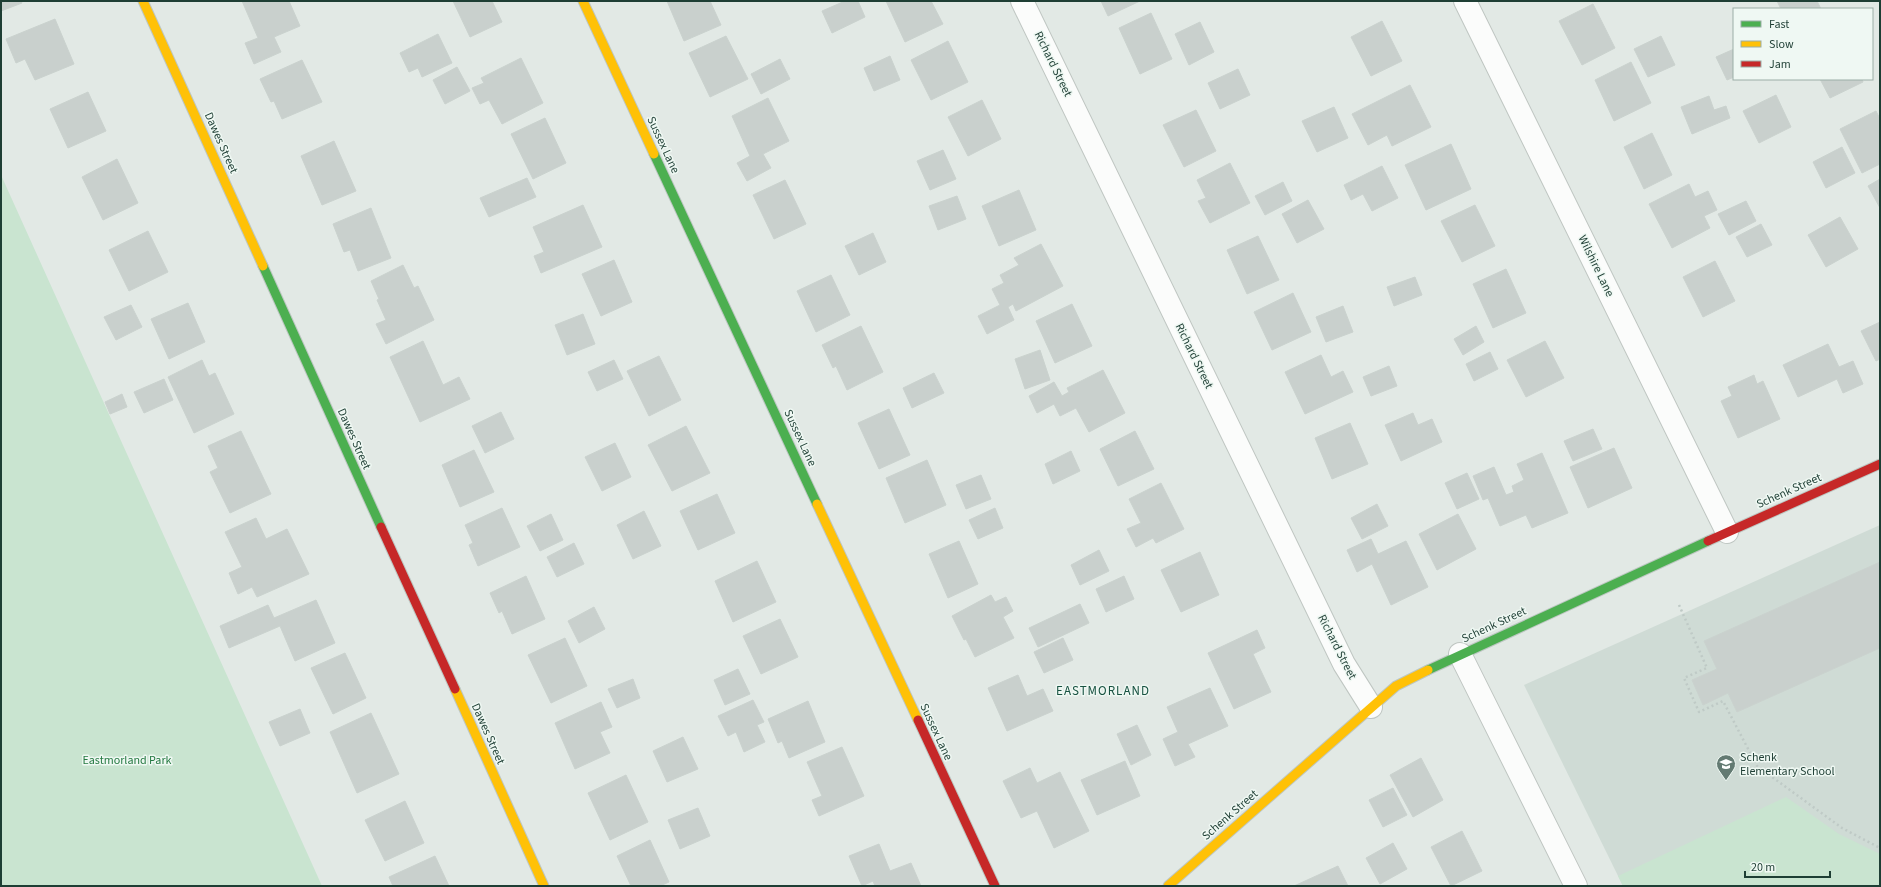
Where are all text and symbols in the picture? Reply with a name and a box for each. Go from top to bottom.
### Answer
legend [1733,8,1873,80]
text: Fast [1769,16,1789,33]
street label: Richard Street [1030,28,1076,100]
text: Slow [1769,36,1794,53]
text: Jam [1769,56,1791,73]
street label: Dawes Street [200,110,242,176]
street label: Sussex Lane [642,114,684,176]
street label: Wilshire Lane [1574,232,1618,300]
street label: Richard Street [1171,320,1217,392]
street label: Dawes Street [333,406,375,472]
street label: Sussex Lane [779,407,821,469]
street label: Schenk Street [1754,469,1824,513]
street label: Schenk Street [1459,603,1529,647]
street label: Richard Street [1313,612,1361,682]
district label: EASTMORLAND [1056,682,1150,700]
street label: Dawes Street [467,701,509,767]
street label: Sussex Lane [915,701,957,763]
place label: Schenk Elementary School [1740,749,1835,780]
park label: Eastmorland Park [83,752,172,769]
school or university icon: Schenk Elementary School [1715,753,1737,781]
street label: Schenk Street [1198,786,1262,844]
scale bar [1745,853,1830,879]
text: 20 m [1751,859,1775,876]

